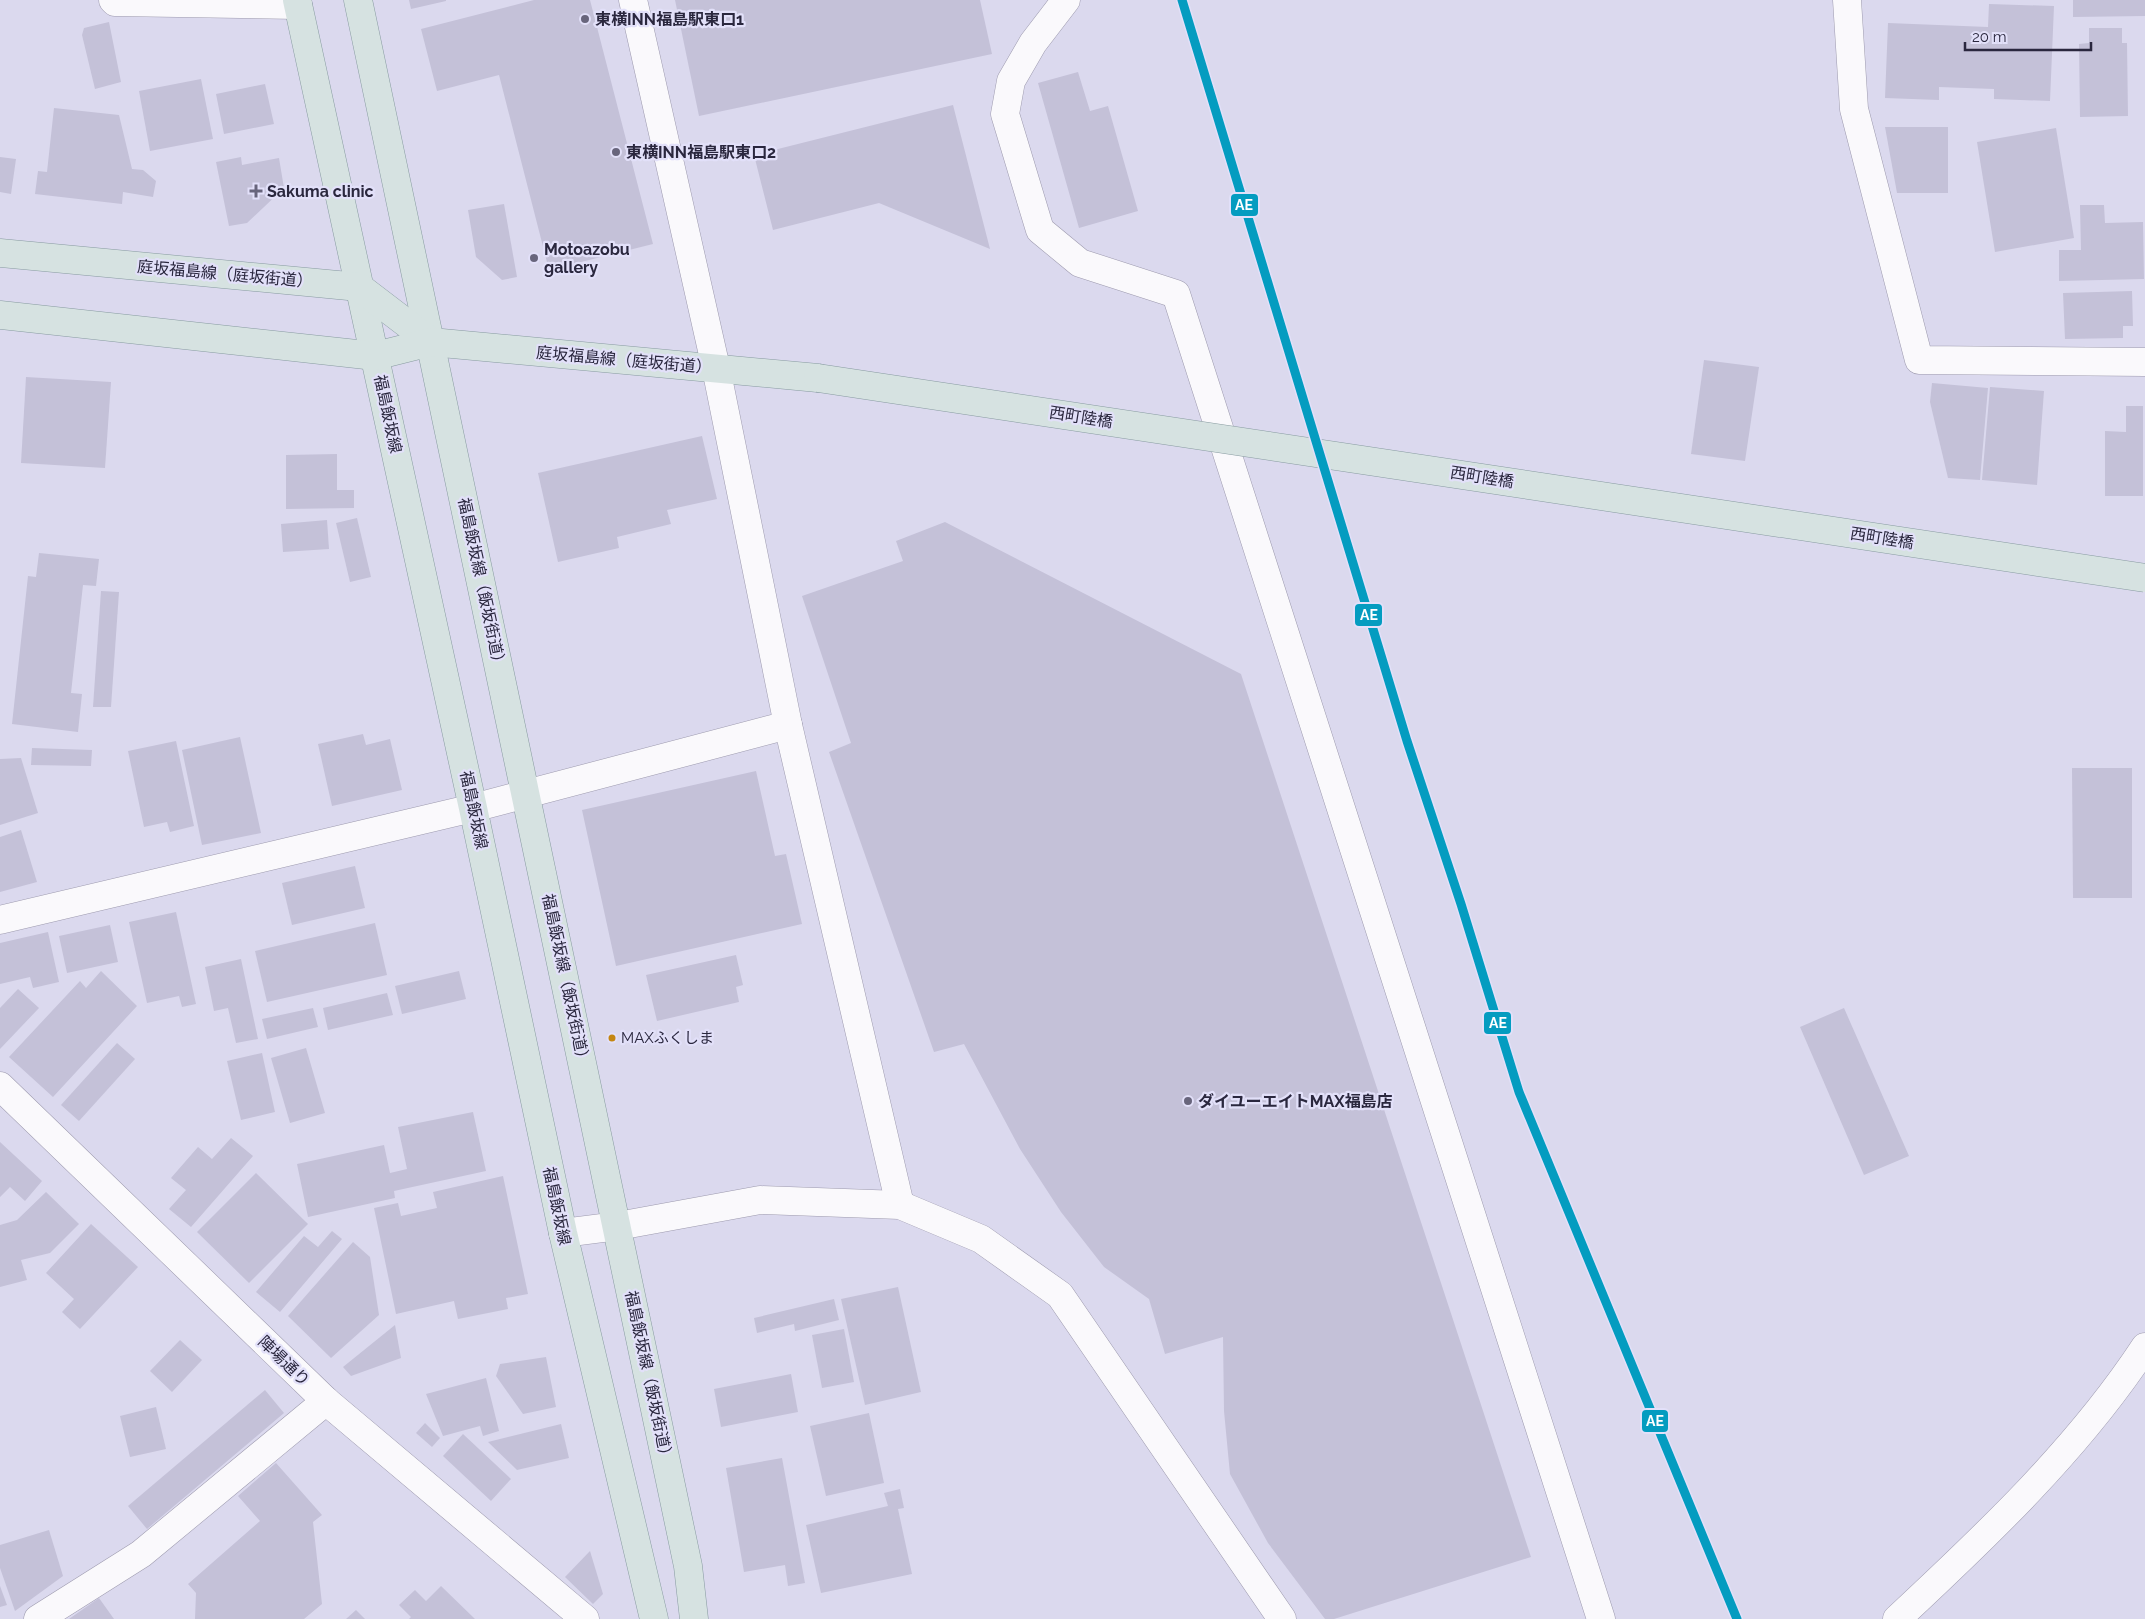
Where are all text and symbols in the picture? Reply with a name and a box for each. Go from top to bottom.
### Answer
place label: 東横INN福島駅東口1 [595,10,744,29]
marker: 東横INN福島駅東口1 [579,13,591,25]
scale bar [1965,20,2091,52]
text: 20 m [1972,28,2007,46]
place label: 東横INN福島駅東口2 [626,143,776,162]
marker: 東横INN福島駅東口2 [610,146,622,158]
place label: Sakuma clinic [267,182,374,201]
marker: Sakuma clinic [249,184,263,198]
line badge: AE [1230,193,1259,217]
text: AE [1235,197,1253,213]
place label: Motoazobu gallery [544,240,630,277]
marker: Motoazobu gallery [528,252,540,264]
street label: 庭坂福島線（庭坂街道） [136,257,314,291]
street label: 庭坂福島線（庭坂街道） [535,343,713,377]
street label: 福島飯坂線 [370,373,406,455]
street label: 西町陸橋 [1048,403,1114,431]
street label: 西町陸橋 [1449,463,1515,491]
street label: 福島飯坂線（飯坂街道） [454,496,510,672]
street label: 西町陸橋 [1849,524,1915,552]
line badge: AE [1354,603,1383,627]
text: AE [1360,607,1378,623]
street label: 福島飯坂線 [456,769,492,851]
street label: 福島飯坂線（飯坂街道） [538,892,594,1068]
line badge: AE [1483,1011,1512,1035]
text: AE [1489,1015,1507,1031]
place label: MAXふくしま [621,1029,714,1047]
marker: MAXふくしま [607,1033,617,1043]
place label: ダイユーエイトMAX福島店 [1198,1092,1393,1111]
marker: ダイユーエイトMAX福島店 [1182,1095,1194,1107]
street label: 福島飯坂線 [539,1165,575,1247]
street label: 福島飯坂線（飯坂街道） [621,1289,677,1465]
street label: 陣場通り [254,1332,314,1390]
line badge: AE [1641,1409,1669,1433]
text: AE [1646,1413,1664,1429]

